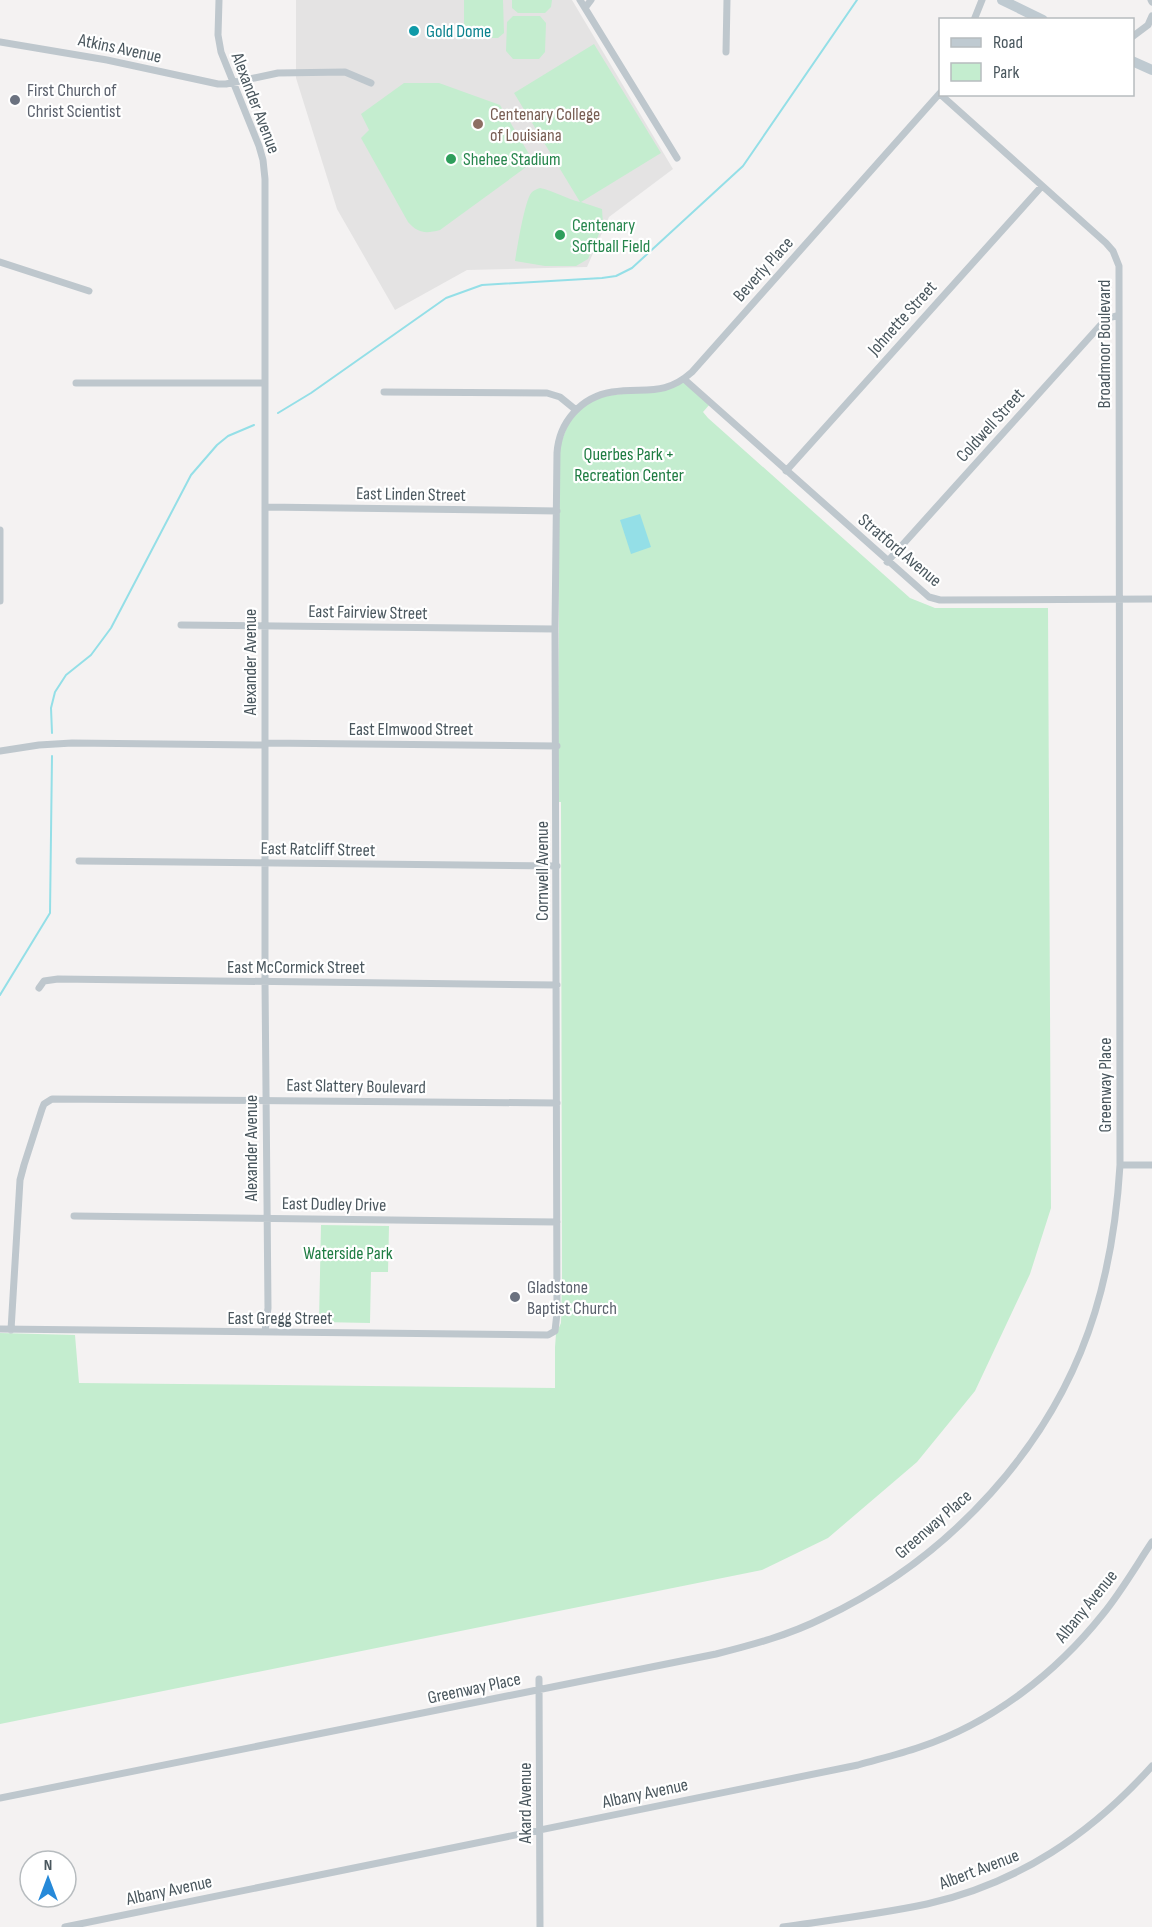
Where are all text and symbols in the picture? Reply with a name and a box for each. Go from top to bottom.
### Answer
legend [939,18,1134,96]
place label: Gold Dome [426,21,491,42]
marker: Gold Dome [407,24,421,38]
street label: Atkins Avenue [75,29,163,68]
text: Road [993,32,1023,53]
street label: Alexander Avenue [226,49,284,157]
text: Park [993,62,1019,83]
place label: First Church of Christ Scientist [27,80,121,122]
marker: First Church of Christ Scientist [8,93,22,107]
place label: Centenary College of Louisiana [490,104,600,146]
marker: Centenary College of Louisiana [471,117,485,131]
place label: Shehee Stadium [463,149,561,170]
marker: Shehee Stadium [444,152,458,166]
place label: Centenary Softball Field [572,215,650,257]
marker: Centenary Softball Field [553,228,567,242]
street label: Beverly Place [729,233,798,306]
street label: Johnette Street [863,277,942,361]
street label: Broadmoor Boulevard [1094,280,1115,408]
street label: Coldwell Street [952,384,1029,466]
park label: Querbes Park + Recreation Center [574,444,684,486]
street label: East Linden Street [356,483,467,506]
street label: Stratford Avenue [854,510,946,591]
street label: East Fairview Street [308,601,428,624]
street label: Alexander Avenue [240,609,261,716]
street label: East Elmwood Street [349,719,474,740]
street label: Cornwell Avenue [532,821,553,921]
street label: East Ratcliff Street [260,838,376,861]
street label: East McCormick Street [227,957,365,978]
street label: Greenway Place [1095,1038,1116,1132]
street label: East Slattery Boulevard [286,1075,426,1098]
street label: Alexander Avenue [241,1095,262,1202]
street label: East Dudley Drive [282,1193,386,1216]
park label: Waterside Park [303,1243,393,1264]
place label: Gladstone Baptist Church [527,1277,617,1319]
marker: Gladstone Baptist Church [508,1290,522,1304]
street label: East Gregg Street [227,1308,333,1329]
street label: Greenway Place [891,1485,976,1563]
street label: Albany Avenue [1050,1566,1122,1648]
street label: Greenway Place [426,1668,523,1709]
street label: Akard Avenue [515,1763,536,1845]
street label: Albany Avenue [599,1774,690,1813]
street label: Albert Avenue [935,1845,1022,1895]
north arrow [18,1849,78,1909]
text: N [44,1856,52,1875]
street label: Albany Avenue [123,1871,214,1910]

